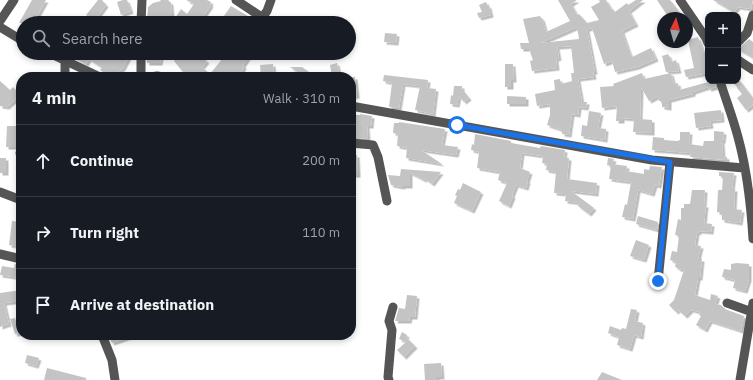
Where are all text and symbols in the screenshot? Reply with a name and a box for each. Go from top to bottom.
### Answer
north arrow [657,12,693,48]
map controls [705,12,741,84]
button: + [705,12,741,48]
search box [16,16,356,60]
icon: search [30,27,52,49]
text: Search here [62,29,142,48]
button: − [705,48,741,84]
text: 4 min [32,87,76,109]
text: Walk · 310 m [263,90,340,107]
route start [448,116,466,134]
icon: ahead [32,150,54,172]
text: Continue [70,151,134,170]
text: 200 m [302,152,340,169]
icon: right [32,222,54,244]
text: Turn right [70,223,139,242]
text: 110 m [302,224,340,241]
route end [649,272,667,290]
icon: arrive [32,294,54,316]
text: Arrive at destination [70,295,214,314]

